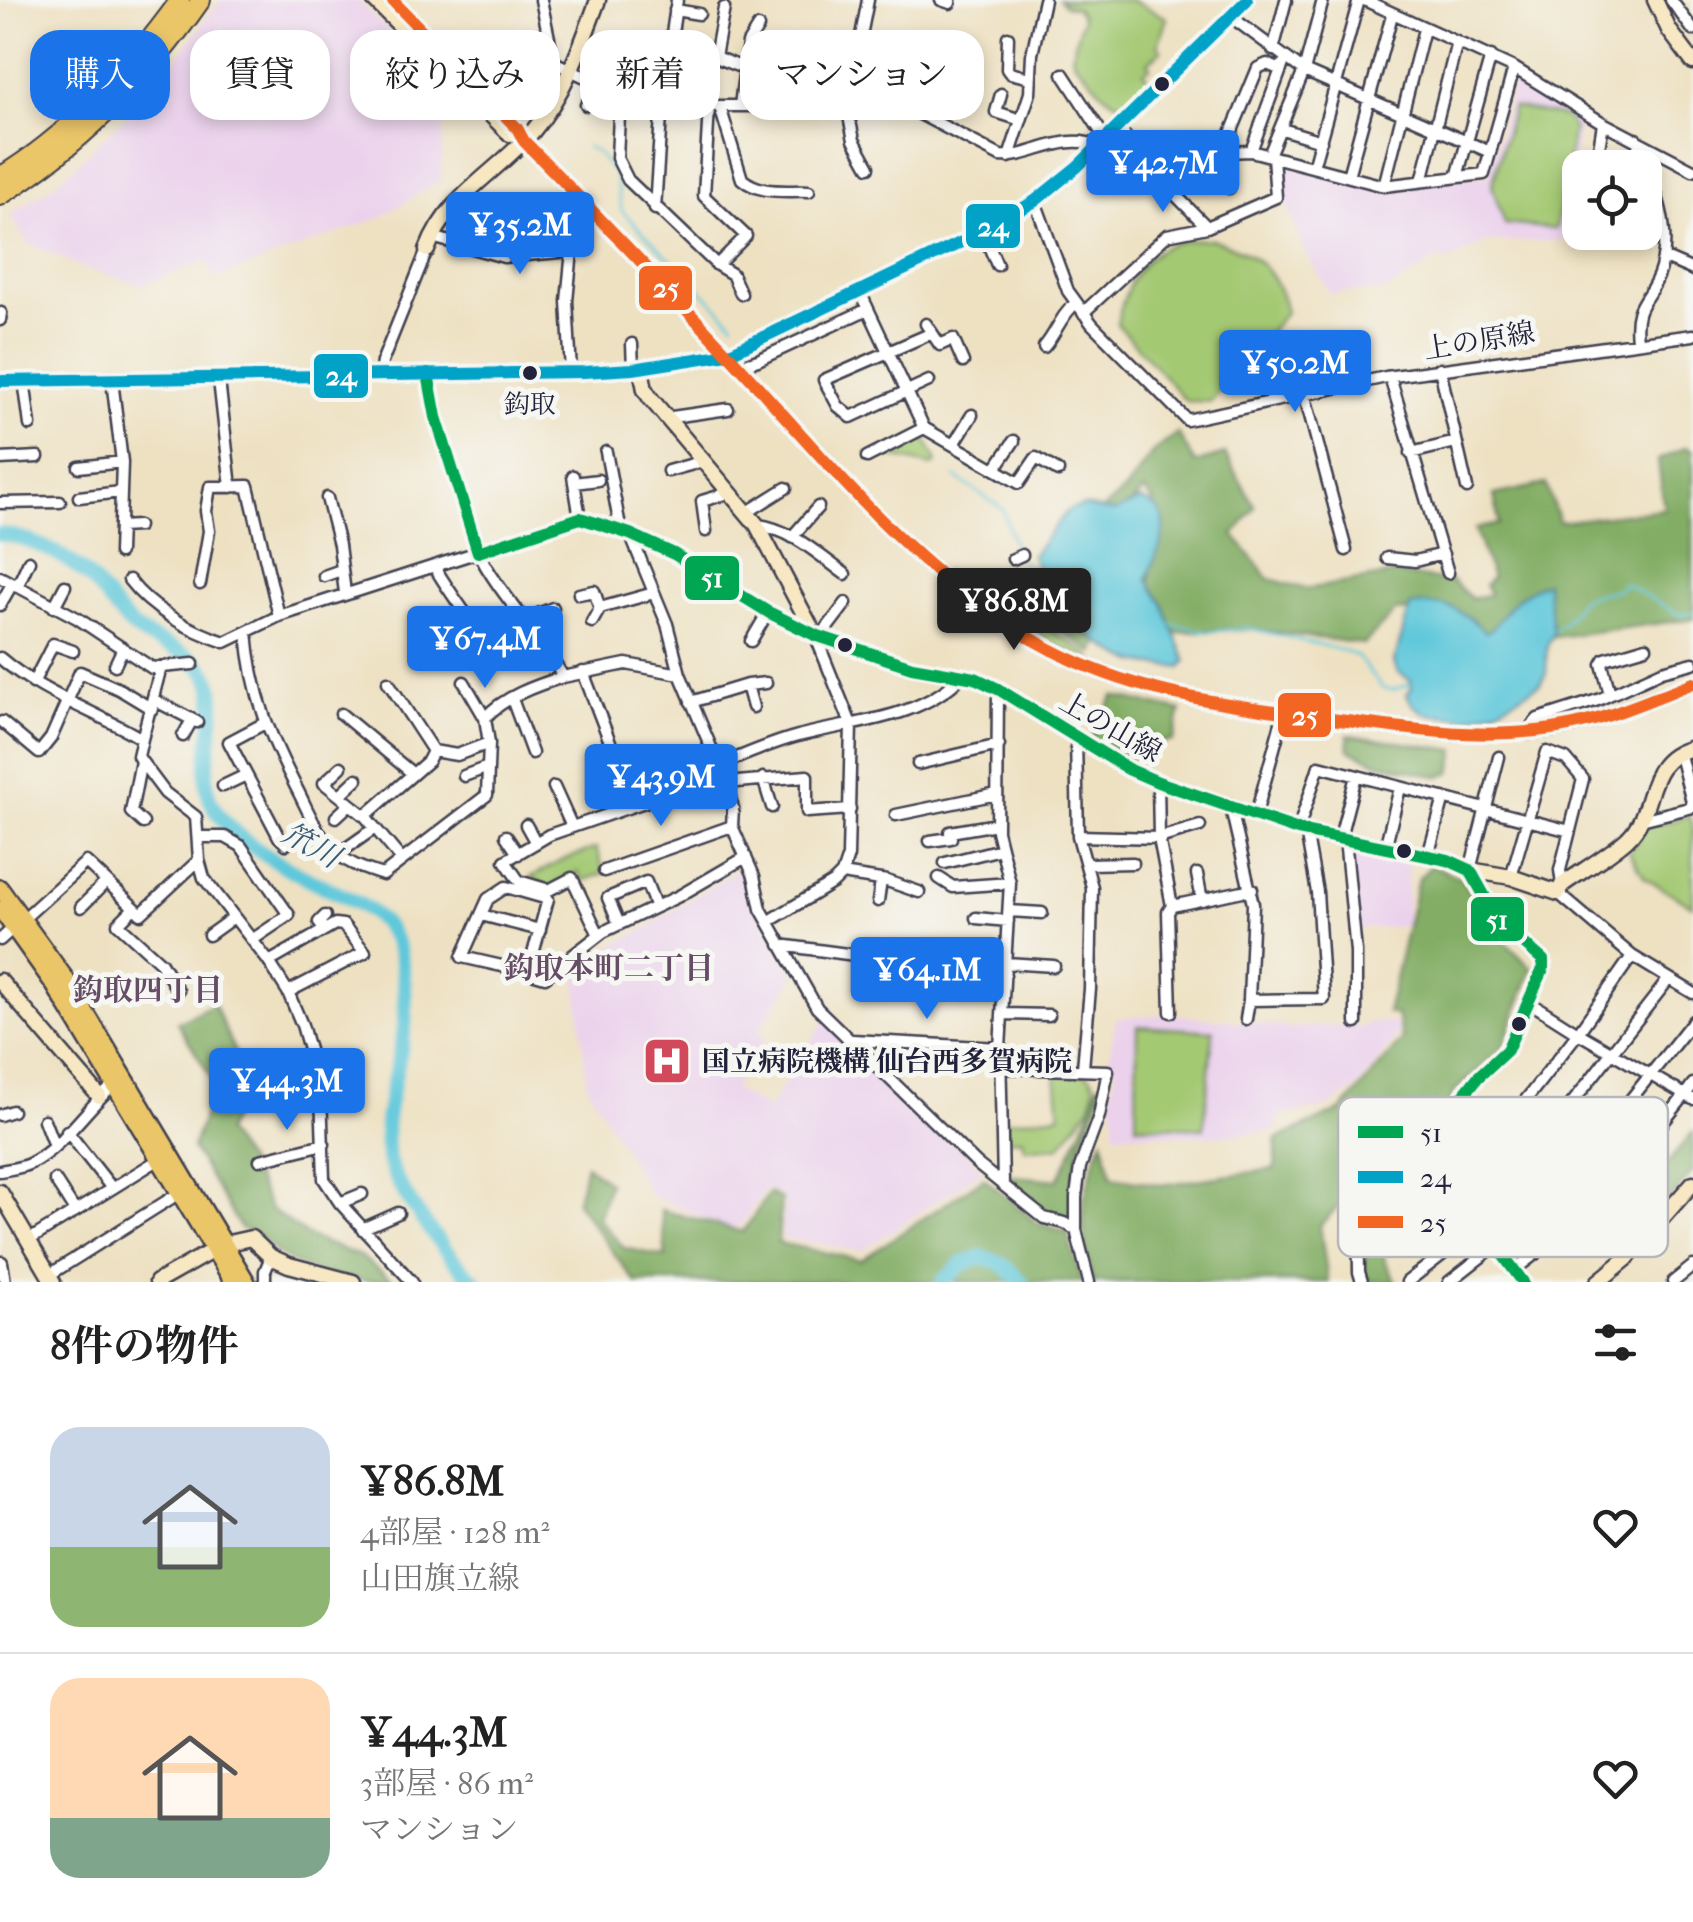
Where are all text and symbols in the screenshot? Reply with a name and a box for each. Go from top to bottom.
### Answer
chip: 購入 [30,30,170,120]
chip: 賃貸 [190,30,330,120]
chip: 絞り込み [350,30,560,120]
chip: 新着 [580,30,720,120]
chip: マンション [740,30,984,120]
unlabelled marker [1152,74,1172,94]
pin: ¥42.7M [1082,130,1244,215]
text: ¥42.7M [1108,144,1218,181]
map controls [1562,150,1662,250]
button: locate [1562,150,1662,250]
pin: ¥35.2M [439,192,601,277]
line badge: 24 [964,202,1022,250]
text: ¥35.2M [468,206,572,243]
text: 24 [978,210,1010,244]
line badge: 25 [637,264,694,312]
text: 25 [653,271,679,304]
street label: 上の原線 [1421,315,1537,366]
pin: ¥50.2M [1214,330,1376,415]
text: ¥50.2M [1241,344,1349,381]
line badge: 24 [312,352,370,400]
text: 24 [326,359,358,393]
marker: 鈎取 [520,363,540,383]
place label: 鈎取 [504,389,556,420]
line badge: 51 [683,554,741,602]
text: 51 [701,561,723,594]
pin: ¥86.8M [933,568,1095,653]
text: ¥86.8M [959,582,1069,619]
pin: ¥67.4M [404,606,566,691]
text: ¥67.4M [429,620,541,657]
unlabelled marker [835,635,855,655]
street label: 上の山線 [1054,684,1168,769]
line badge: 25 [1276,691,1333,739]
text: 25 [1292,699,1318,732]
pin: ¥43.9M [580,744,742,829]
text: ¥43.9M [607,758,715,795]
water label: 笊川 [276,816,348,877]
unlabelled marker [1394,841,1414,861]
line badge: 51 [1469,895,1526,943]
text: 51 [1486,903,1508,936]
pin: ¥64.1M [846,937,1008,1022]
district label: 鈎取本町二丁目 [504,951,714,986]
text: ¥64.1M [873,951,981,988]
district label: 鈎取四丁目 [73,973,223,1008]
unlabelled marker [1509,1014,1529,1034]
hospital icon: 国立病院機構 仙台西多賀病院 [641,1035,693,1087]
place label: 国立病院機構 仙台西多賀病院 [702,1045,1072,1078]
pin: ¥44.3M [206,1048,368,1133]
text: ¥44.3M [231,1062,343,1099]
legend [1338,1097,1668,1257]
text: 51 [1420,1116,1442,1149]
text: 24 [1420,1161,1452,1194]
text: 25 [1420,1206,1447,1239]
icon: filters [1588,1315,1643,1370]
text: 8件の物件 [50,1322,239,1371]
text: ¥86.8M [360,1457,504,1506]
icon: home [130,1467,250,1587]
icon: heart [1588,1500,1643,1555]
text: 4部屋 · 128 m² [360,1514,550,1551]
text: 山田旗立線 [360,1560,520,1597]
text: ¥44.3M [360,1708,507,1757]
icon: home [130,1718,250,1838]
icon: heart [1588,1751,1643,1806]
text: 3部屋 · 86 m² [360,1765,533,1802]
text: マンション [360,1811,519,1848]

